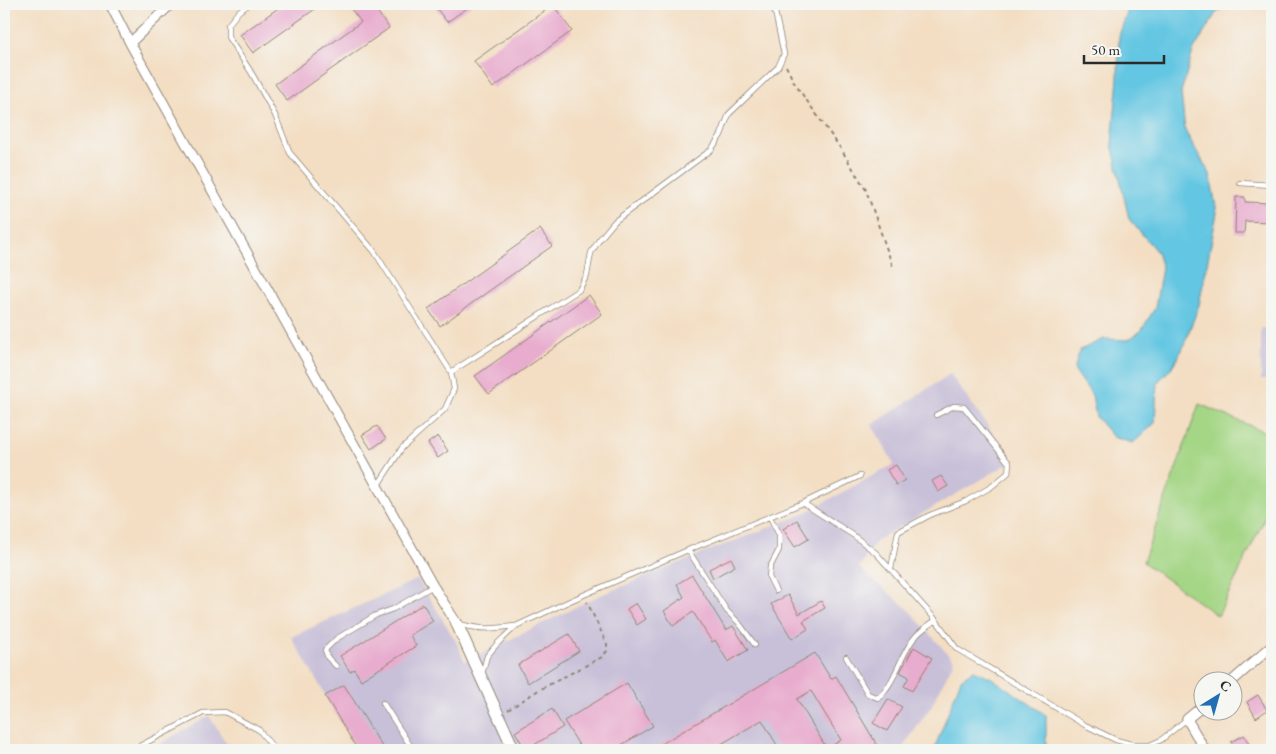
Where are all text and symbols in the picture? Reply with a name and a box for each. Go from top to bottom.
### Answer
scale bar [1084,32,1164,64]
text: 50 m [1091,40,1120,59]
north arrow [1194,672,1244,722]
text: С [1216,675,1235,696]

